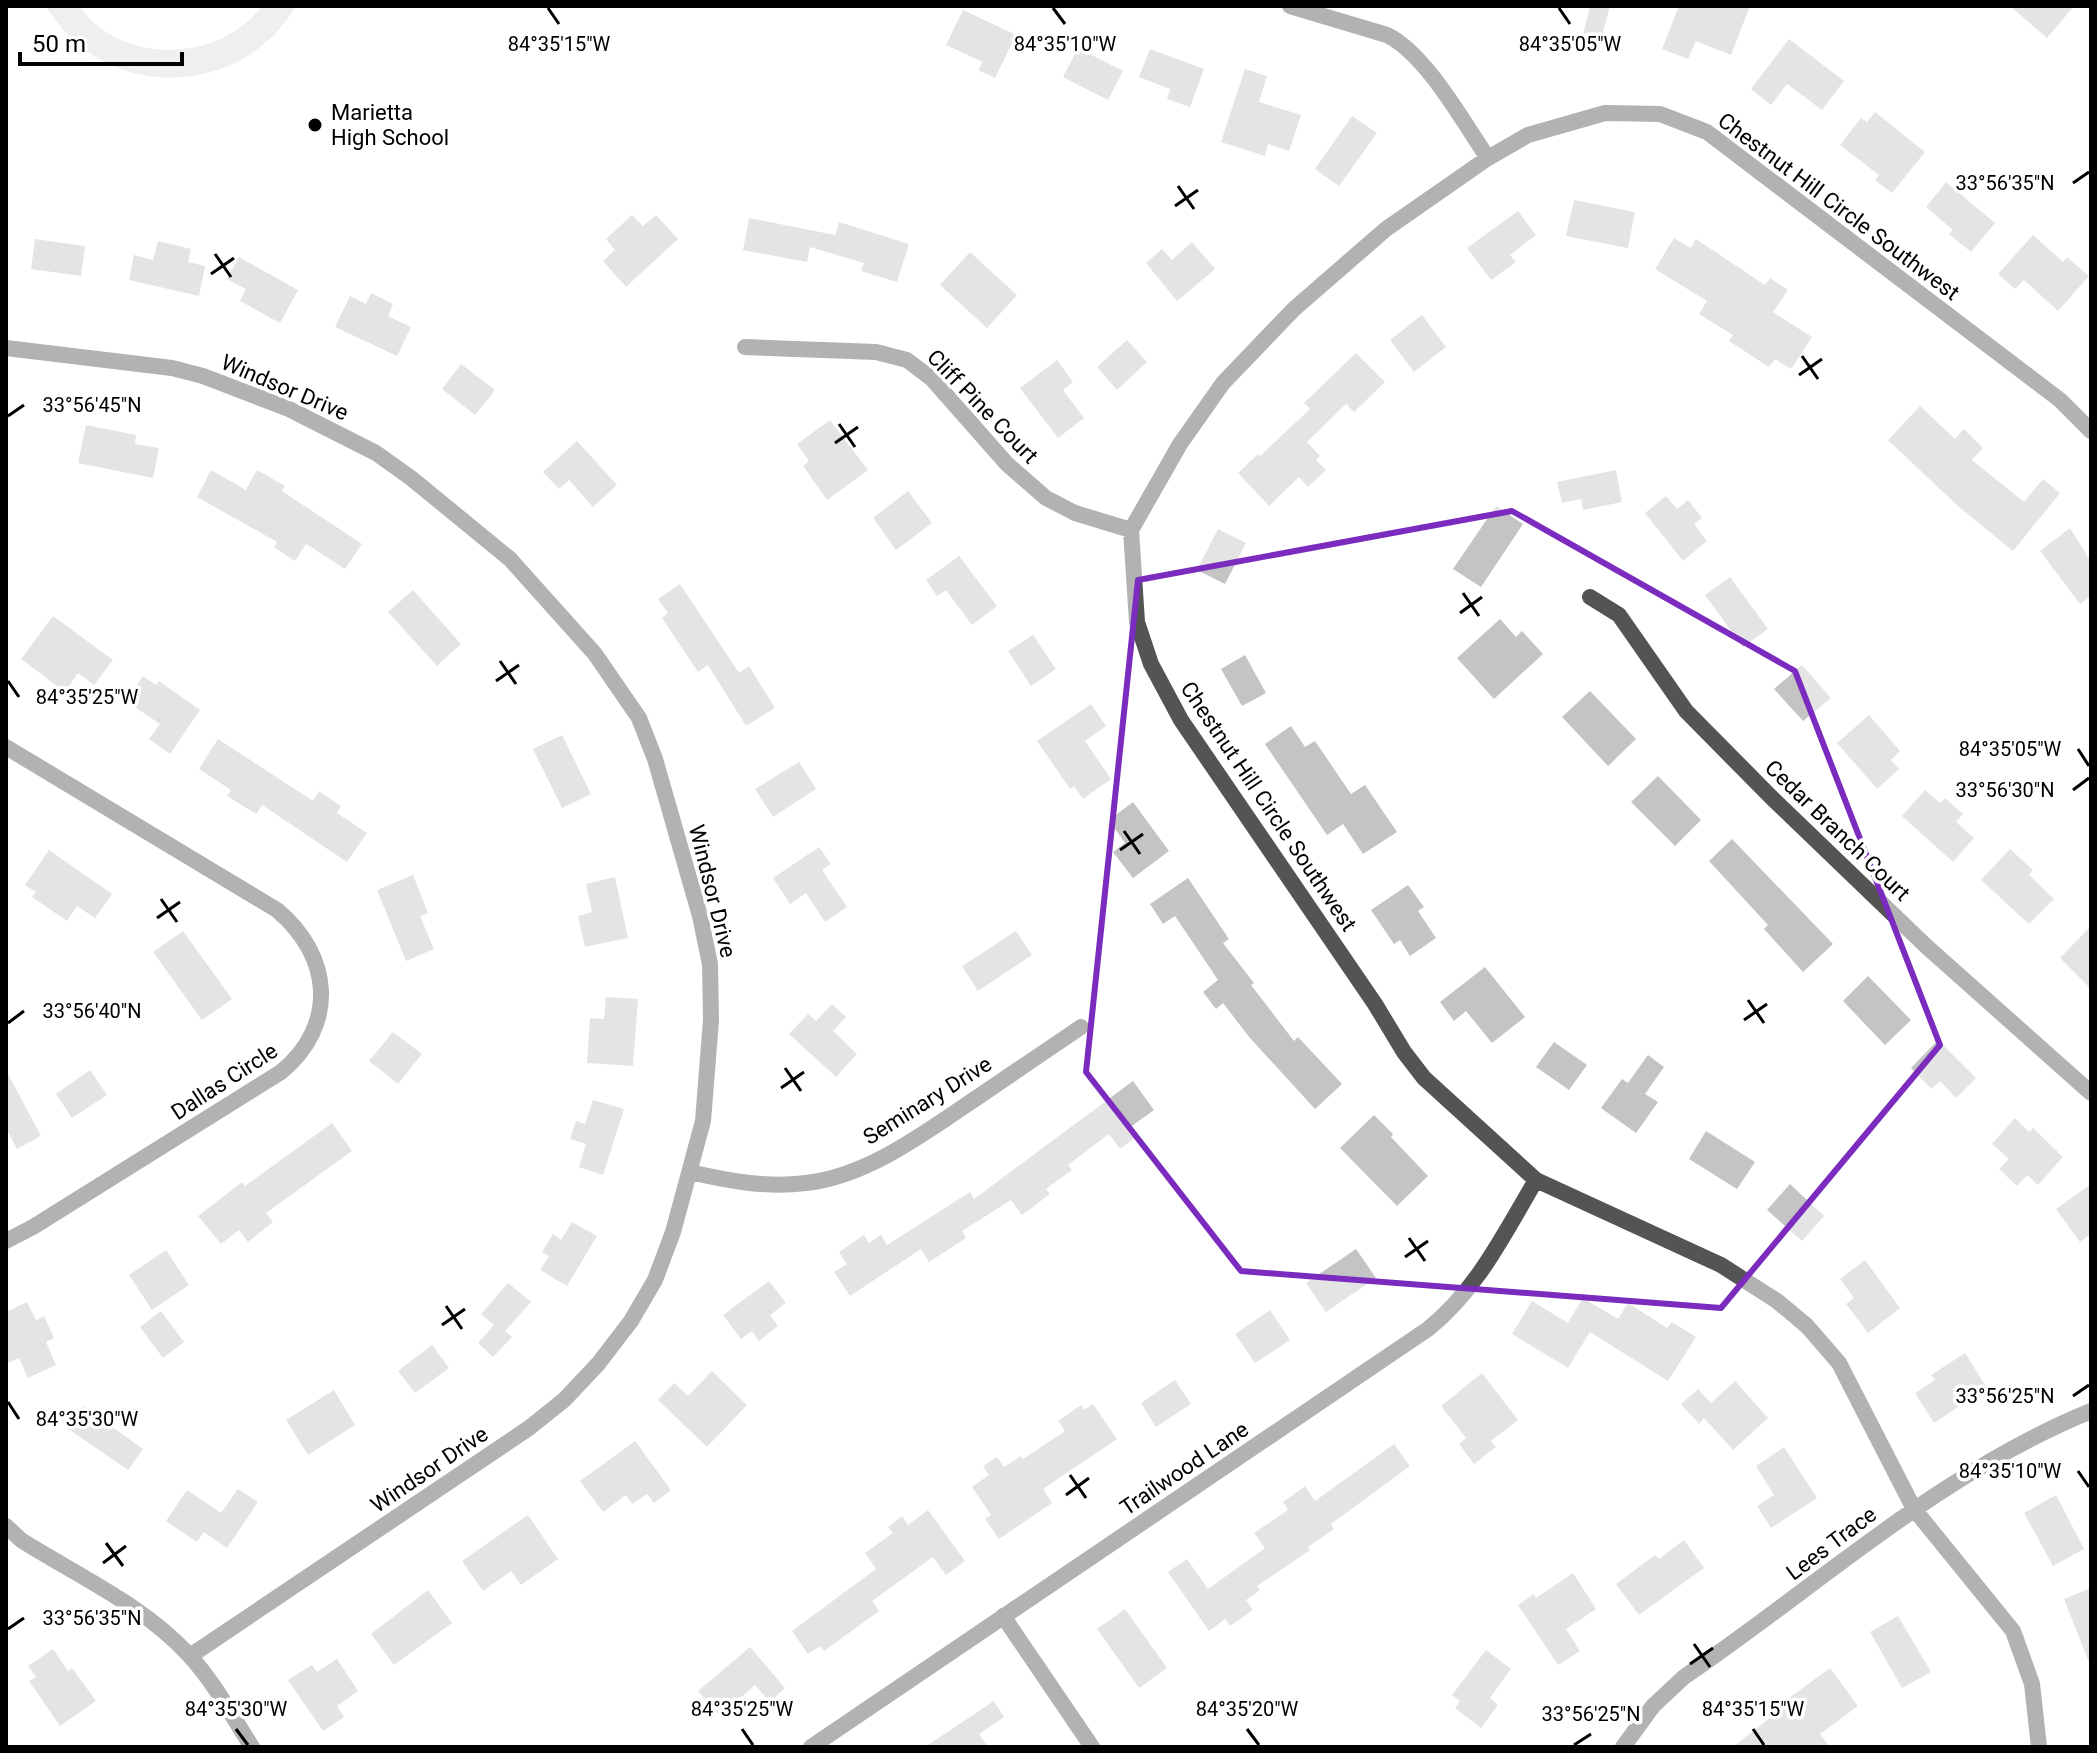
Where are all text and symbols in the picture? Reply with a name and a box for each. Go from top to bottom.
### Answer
scale bar [20,16,182,66]
text: 50 m [32,30,86,58]
text: 84°35'15"W [508,32,611,56]
text: 84°35'10"W [1014,32,1117,56]
text: 84°35'05"W [1519,32,1622,56]
place label: Marietta High School [331,100,449,150]
street label: Chestnut Hill Circle Southwest [1713,107,1964,305]
marker: Marietta High School [306,116,324,134]
text: 33°56'35"N [1955,171,2055,195]
street label: Cliff Pine Court [922,344,1043,468]
street label: Windsor Drive [217,349,352,425]
text: 33°56'45"N [42,393,142,417]
street label: Chestnut Hill Circle Southwest [1176,677,1362,936]
text: 84°35'25"W [36,685,139,709]
text: 84°35'05"W [1959,737,2062,761]
street label: Cedar Branch Court [1760,755,1915,906]
text: 33°56'30"N [1955,778,2055,802]
street label: Windsor Drive [684,822,741,960]
text: 33°56'40"N [42,999,142,1023]
street label: Dallas Circle [167,1038,282,1125]
street label: Seminary Drive [859,1051,996,1150]
text: 33°56'25"N [1955,1384,2055,1408]
text: 84°35'30"W [36,1407,139,1431]
street label: Trailwood Lane [1115,1416,1253,1520]
street label: Windsor Drive [366,1421,493,1518]
text: 84°35'10"W [1959,1459,2062,1483]
street label: Lees Trace [1781,1502,1881,1585]
text: 33°56'35"N [42,1606,142,1630]
text: 84°35'30"W [185,1697,288,1721]
text: 84°35'25"W [691,1697,794,1721]
text: 84°35'20"W [1196,1697,1299,1721]
text: 84°35'15"W [1702,1697,1805,1721]
text: 33°56'25"N [1541,1702,1641,1726]

